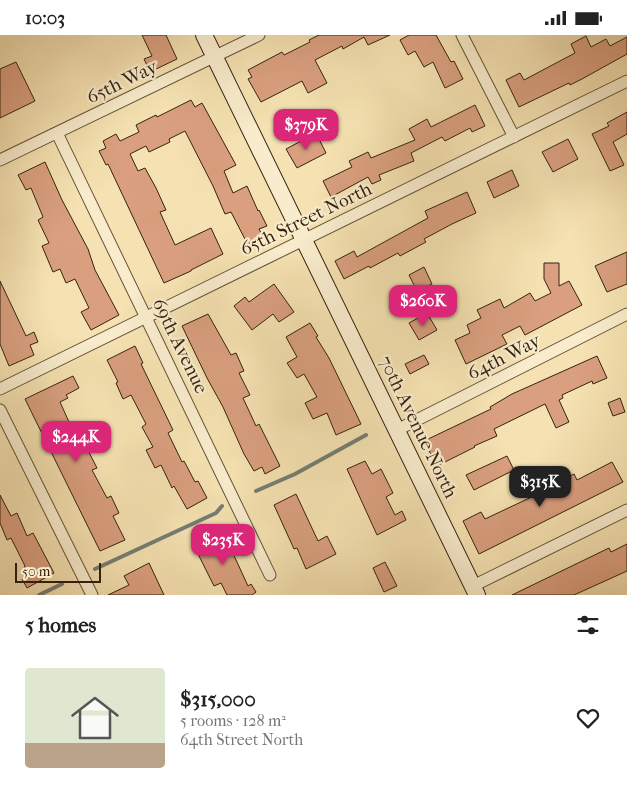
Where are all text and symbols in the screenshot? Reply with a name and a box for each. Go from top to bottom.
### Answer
text: 10:03 [25,7,65,29]
street label: 65th Way [83,55,162,109]
pin: $379K [271,109,341,151]
text: $379K [284,115,328,134]
street label: 65th Street North [237,178,376,260]
pin: $260K [388,285,458,327]
text: $260K [400,291,446,310]
street label: 69th Avenue [148,295,212,397]
street label: 64th Way [464,329,545,385]
street label: 70th Avenue North [374,352,462,502]
pin: $244K [41,421,111,463]
text: $244K [52,427,100,446]
pin: $315K [505,465,575,508]
text: $315K [520,472,560,491]
pin: $235K [188,523,258,566]
text: $235K [202,530,244,549]
scale bar [15,560,101,583]
text: 50 m [22,563,50,580]
icon: filters [574,611,602,639]
text: 5 homes [25,613,96,637]
text: $315,000 [180,687,256,711]
icon: home [65,688,125,748]
icon: heart [574,704,602,732]
text: 5 rooms · 128 m² [180,711,286,730]
text: 64th Street North [180,730,303,749]

